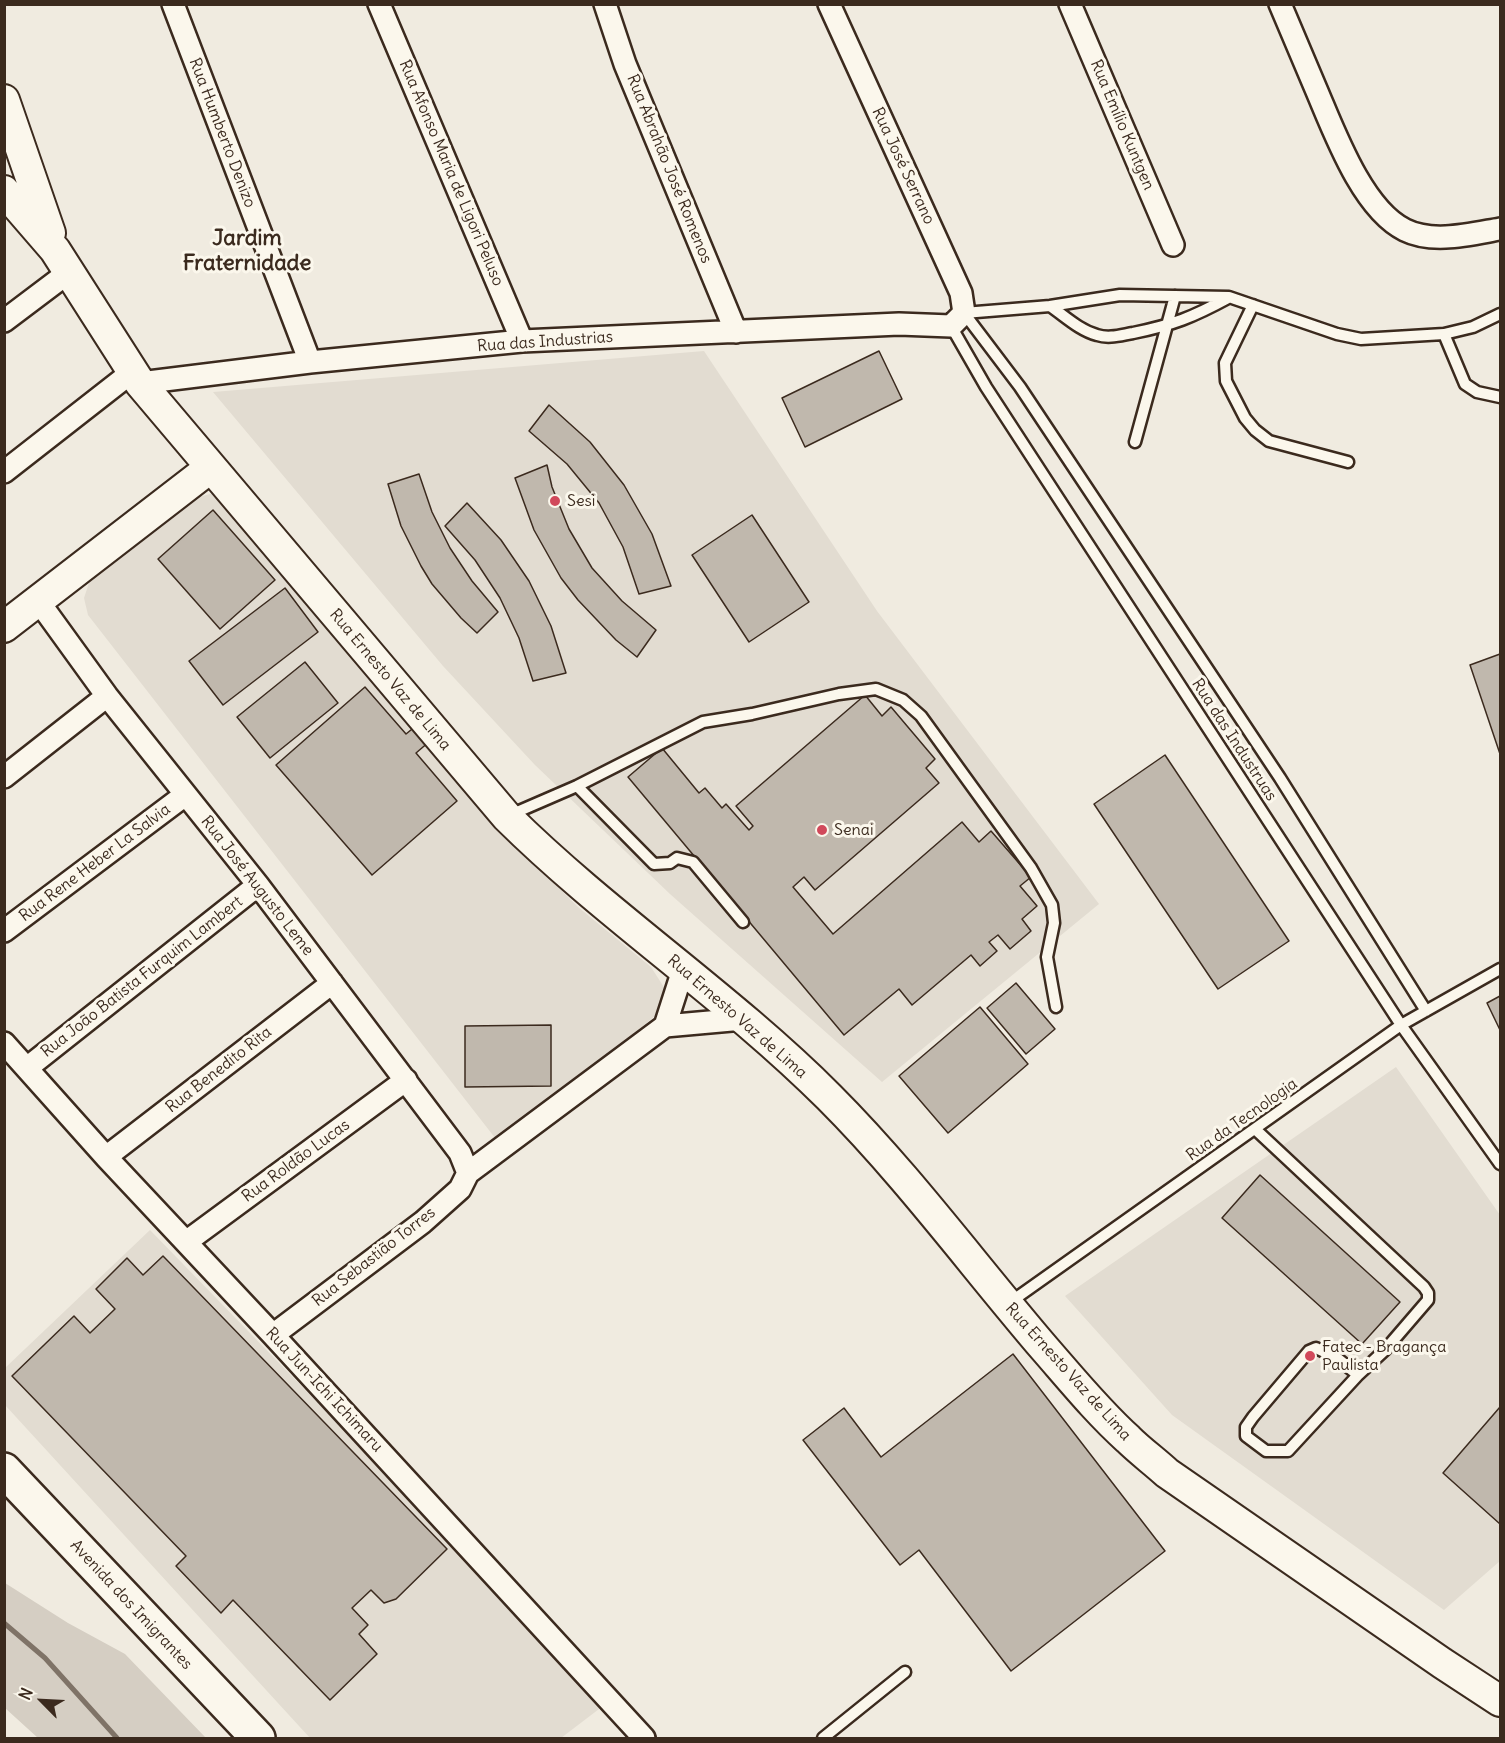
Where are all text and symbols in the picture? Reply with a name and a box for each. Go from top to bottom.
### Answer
street label: Rua Humberto Denizo [185,55,259,211]
street label: Rua Afonso Maria de Ligori Peluso [395,57,507,289]
street label: Rua Emílio Kuntgen [1086,57,1158,193]
street label: Rua Abrahão José Romenos [622,72,716,266]
street label: Rua José Serrano [867,104,939,228]
district label: Jardim Fraternidade [183,226,311,278]
street label: Rua das Industrias [476,328,614,356]
place label: Sesi [567,491,595,511]
marker: Sesi [548,494,562,508]
street label: Rua Ernesto Vaz de Lima [325,605,455,755]
street label: Rua das Industruas [1187,675,1281,805]
street label: Rua Rene Heber La Salvia [16,800,174,926]
street label: Rua José Augusto Leme [197,812,317,960]
place label: Senai [834,820,874,840]
marker: Senai [815,823,829,837]
street label: Rua João Batista Furquim Lambert [37,892,247,1062]
street label: Rua Ernesto Vaz de Lima [663,951,811,1083]
street label: Rua Benedito Rita [162,1023,276,1117]
street label: Rua da Tecnologia [1183,1075,1301,1165]
street label: Rua Roldão Lucas [238,1115,354,1207]
street label: Rua Sebastião Torres [309,1203,439,1311]
street label: Rua Ernesto Vaz de Lima [1001,1299,1135,1445]
street label: Rua Jun-Ichi Ichimaru [261,1324,387,1456]
place label: Fatec - Bragança Paulista [1322,1337,1446,1375]
marker: Fatec - Bragança Paulista [1303,1349,1317,1363]
street label: Avenida dos Imigrantes [66,1536,196,1674]
north arrow [12,1671,72,1731]
text: N [14,1685,37,1703]

